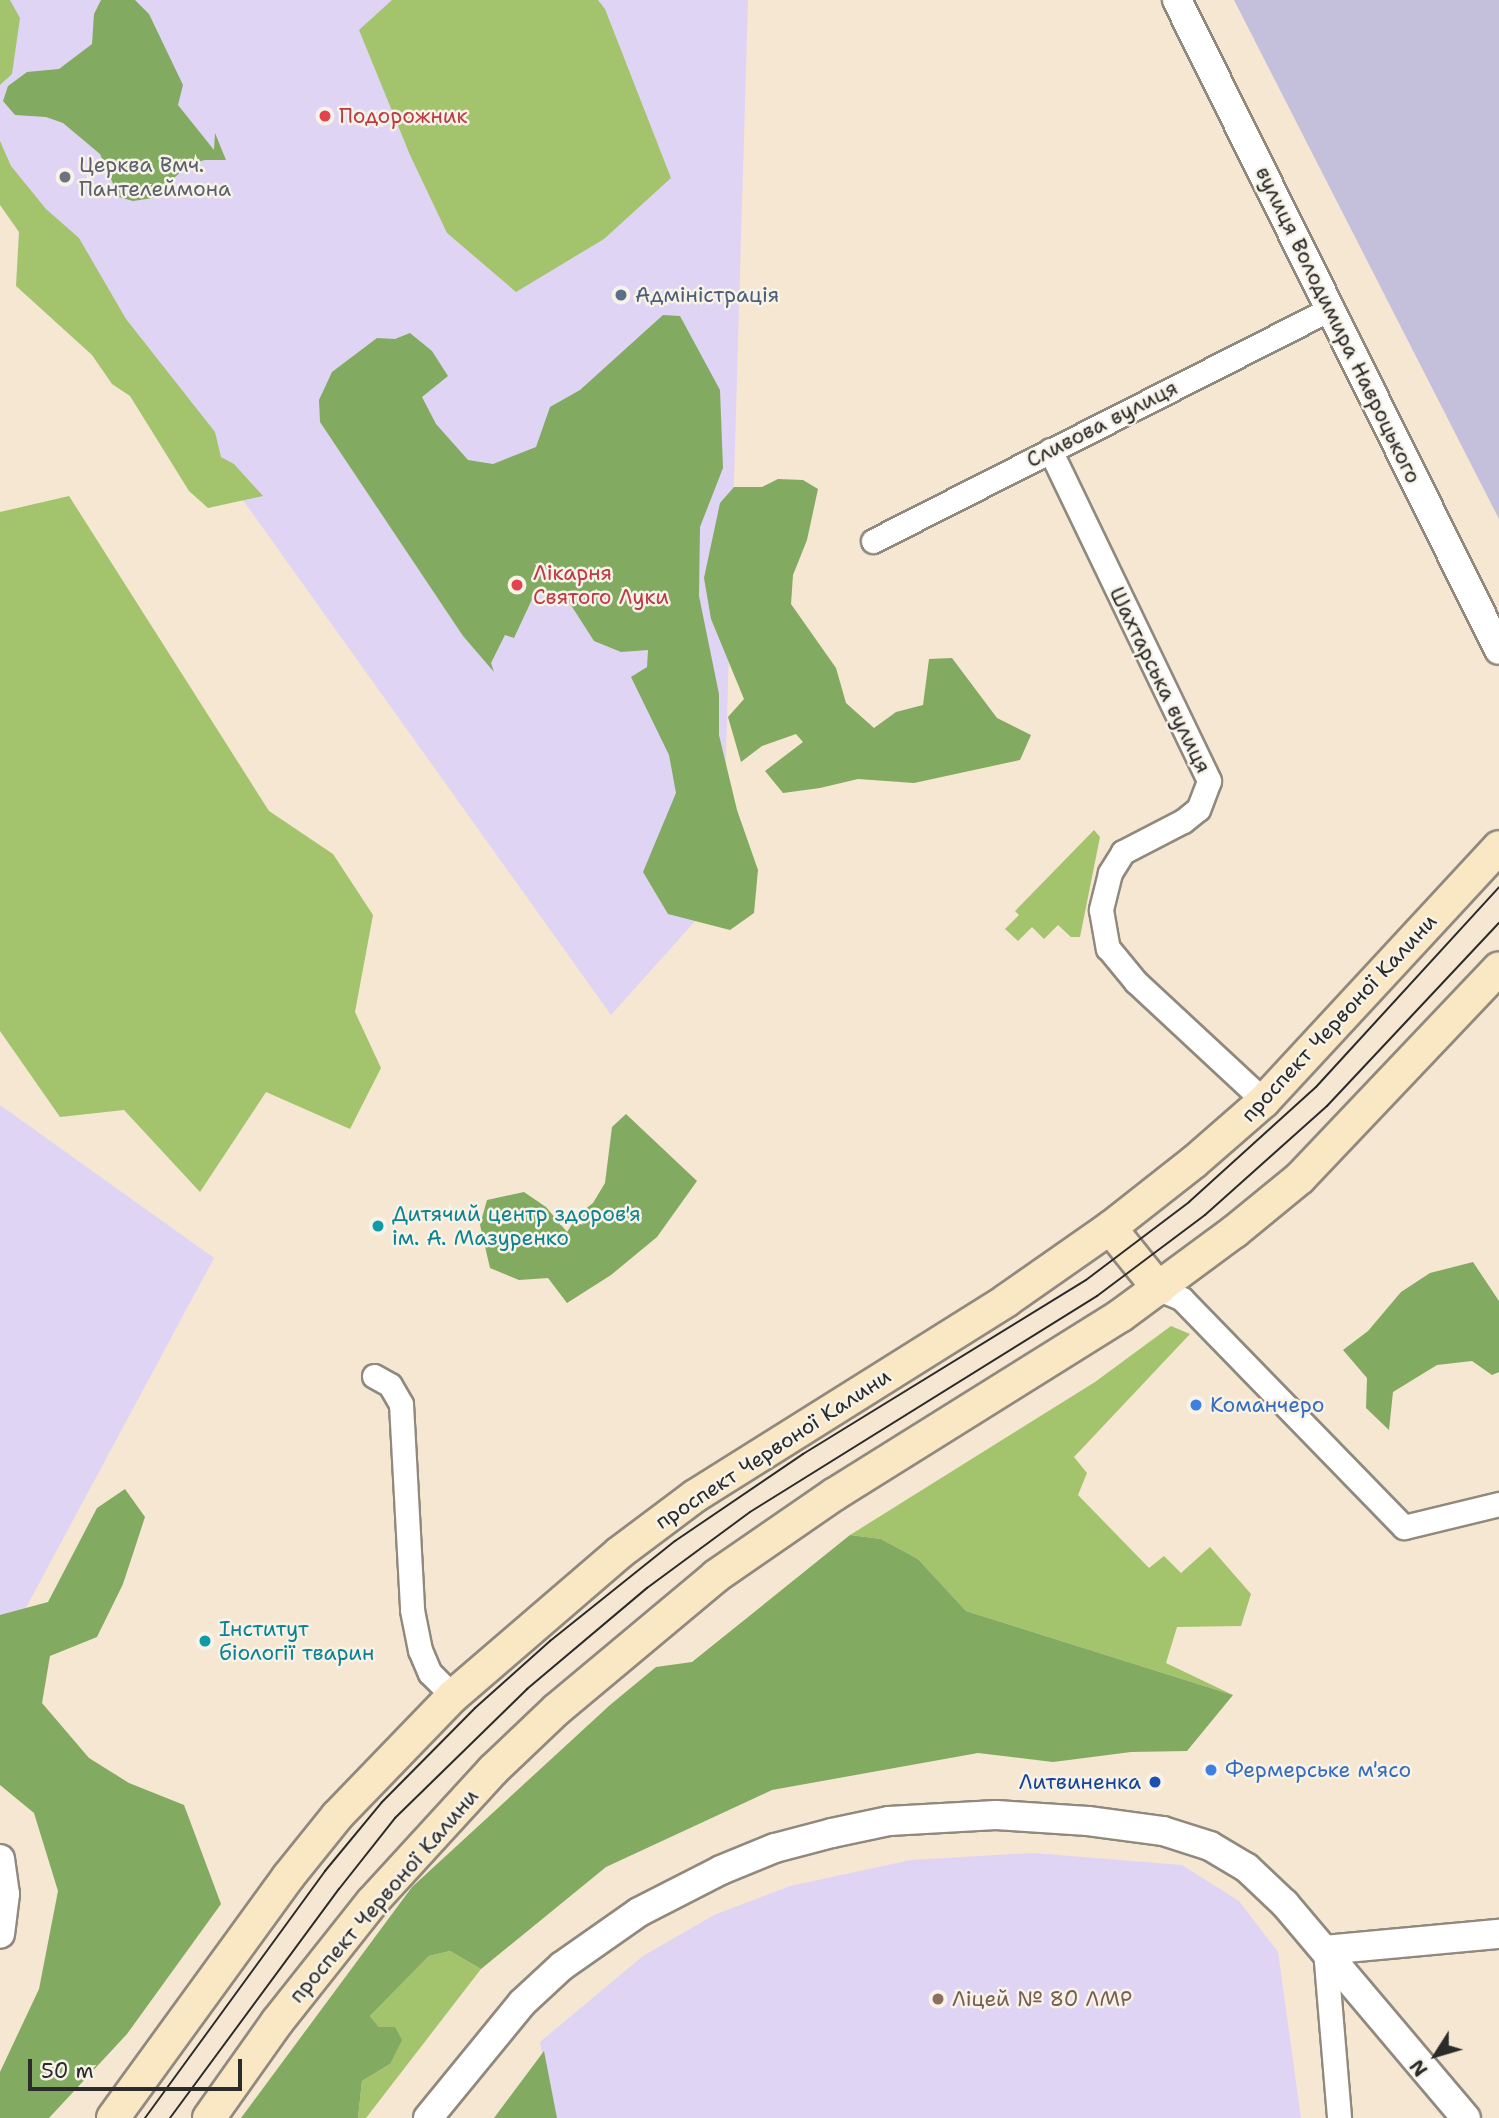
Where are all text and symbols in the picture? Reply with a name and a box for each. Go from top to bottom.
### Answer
place label: Подорожник [339,103,468,129]
marker: Подорожник [317,108,333,124]
place label: Церква Вмч. Пантелеймона [79,152,231,202]
street label: вулиця Володимира Навроцького [1250,163,1426,487]
marker: Церква Вмч. Пантелеймона [57,169,73,185]
place label: Адміністрація [635,282,779,308]
marker: Адміністрація [613,287,629,303]
street label: Сливова вулиця [1022,375,1182,473]
place label: Лікарня Святого Луки [533,560,669,610]
marker: Лікарня Святого Луки [507,575,527,595]
street label: Шахтарська вулиця [1104,583,1216,777]
street label: проспект Червоної Калини [1236,909,1442,1127]
place label: Дитячий центр здоров'я ім. А. Мазуренко [392,1201,641,1251]
marker: Дитячий центр здоров'я ім. А. Мазуренко [370,1218,386,1234]
street label: проспект Червоної Калини [651,1363,895,1535]
place label: Команчеро [1210,1392,1324,1418]
marker: Команчеро [1188,1397,1204,1413]
place label: Інститут біології тварин [219,1616,374,1666]
marker: Інститут біології тварин [197,1633,213,1649]
place label: Фермерське м'ясо [1225,1757,1411,1783]
marker: Фермерське м'ясо [1203,1762,1219,1778]
place label: Литвиненка [1019,1769,1141,1795]
marker: Литвиненка [1147,1774,1163,1790]
street label: проспект Червоної Калини [284,1784,484,2008]
place label: Ліцей № 80 ЛМР [952,1986,1132,2012]
marker: Ліцей № 80 ЛМР [930,1991,946,2007]
north arrow [1401,2020,1471,2090]
scale bar [32,2044,245,2088]
text: N [1404,2054,1433,2081]
text: 50 m [41,2057,94,2085]

